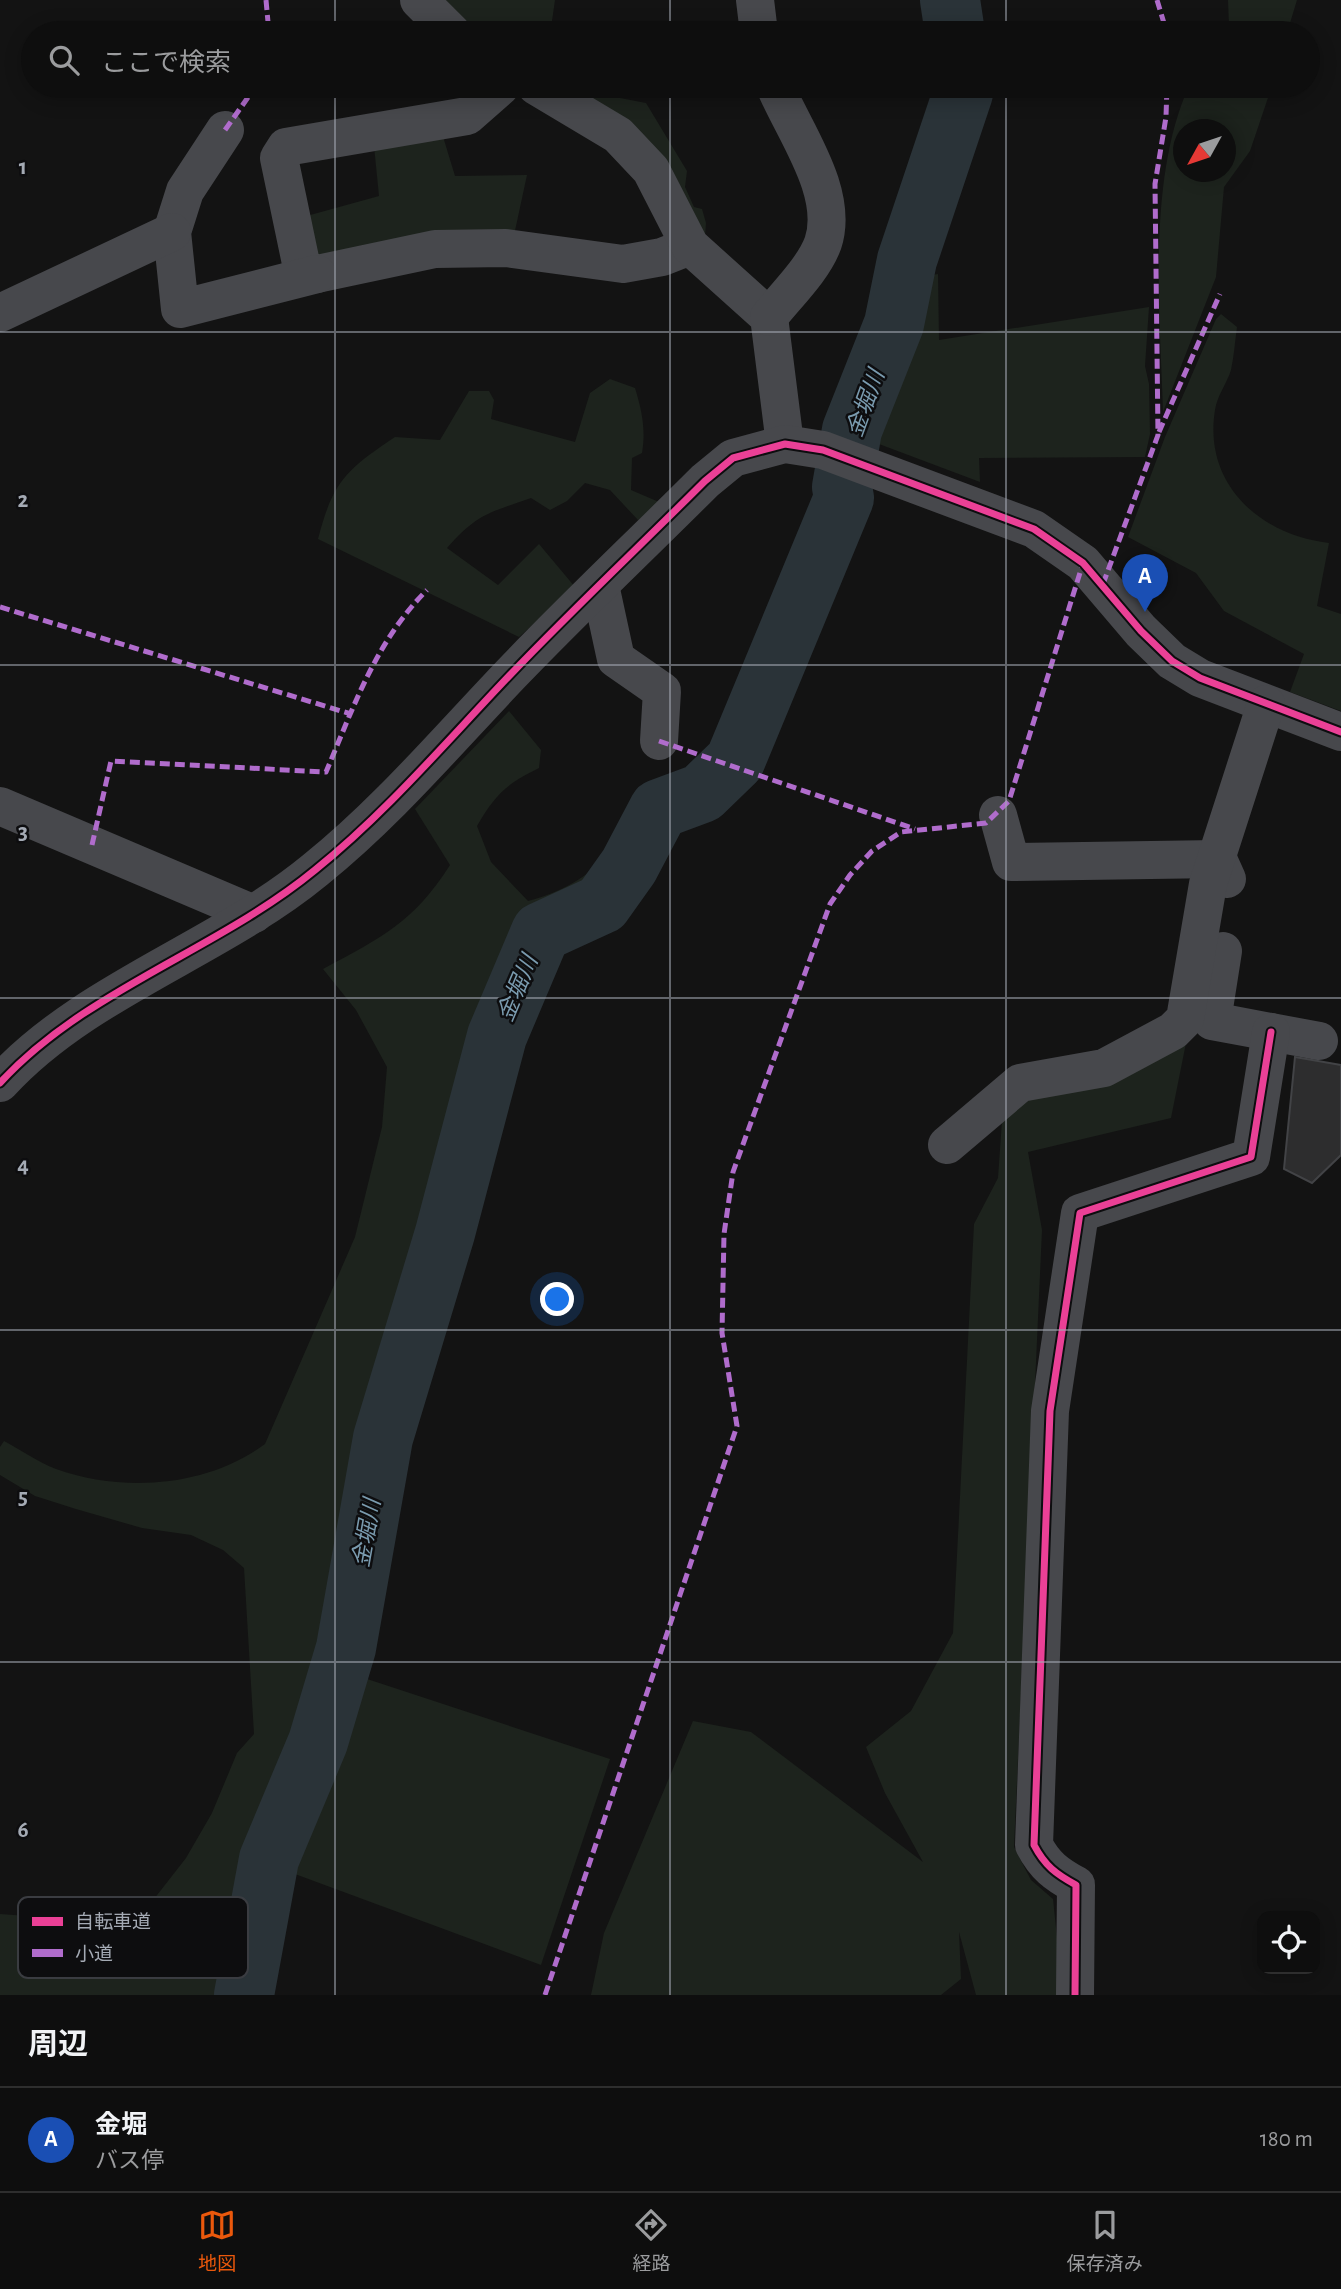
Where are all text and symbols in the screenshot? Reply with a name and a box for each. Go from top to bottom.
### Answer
search box [21,21,1320,98]
icon: search [45,41,83,79]
text: ここで検索 [101,50,231,76]
north arrow [1173,119,1236,182]
text: 1 [19,156,27,179]
water label: 金堀川 [842,364,890,440]
text: 2 [18,489,29,512]
pin: A [1122,554,1168,612]
text: 3 [18,821,28,844]
water label: 金堀川 [492,949,544,1025]
text: 4 [17,1154,29,1177]
your location [540,1282,574,1316]
text: 5 [18,1486,28,1509]
water label: 金堀川 [348,1494,385,1569]
text: 6 [17,1819,29,1842]
legend [18,1897,248,1978]
map controls [1257,1911,1320,1974]
button: locate [1257,1911,1320,1974]
text: 自転車道 [75,1912,151,1932]
text: 小道 [75,1944,113,1964]
text: 周辺 [28,2030,88,2060]
text: 金堀 [95,2112,147,2138]
text: A [44,2128,58,2151]
text: 180 m [1260,2128,1313,2151]
text: バス停 [95,2150,164,2173]
tab: 地図 [198,2206,236,2276]
tab: 経路 [632,2206,671,2276]
tab: 保存済み [1067,2206,1143,2276]

